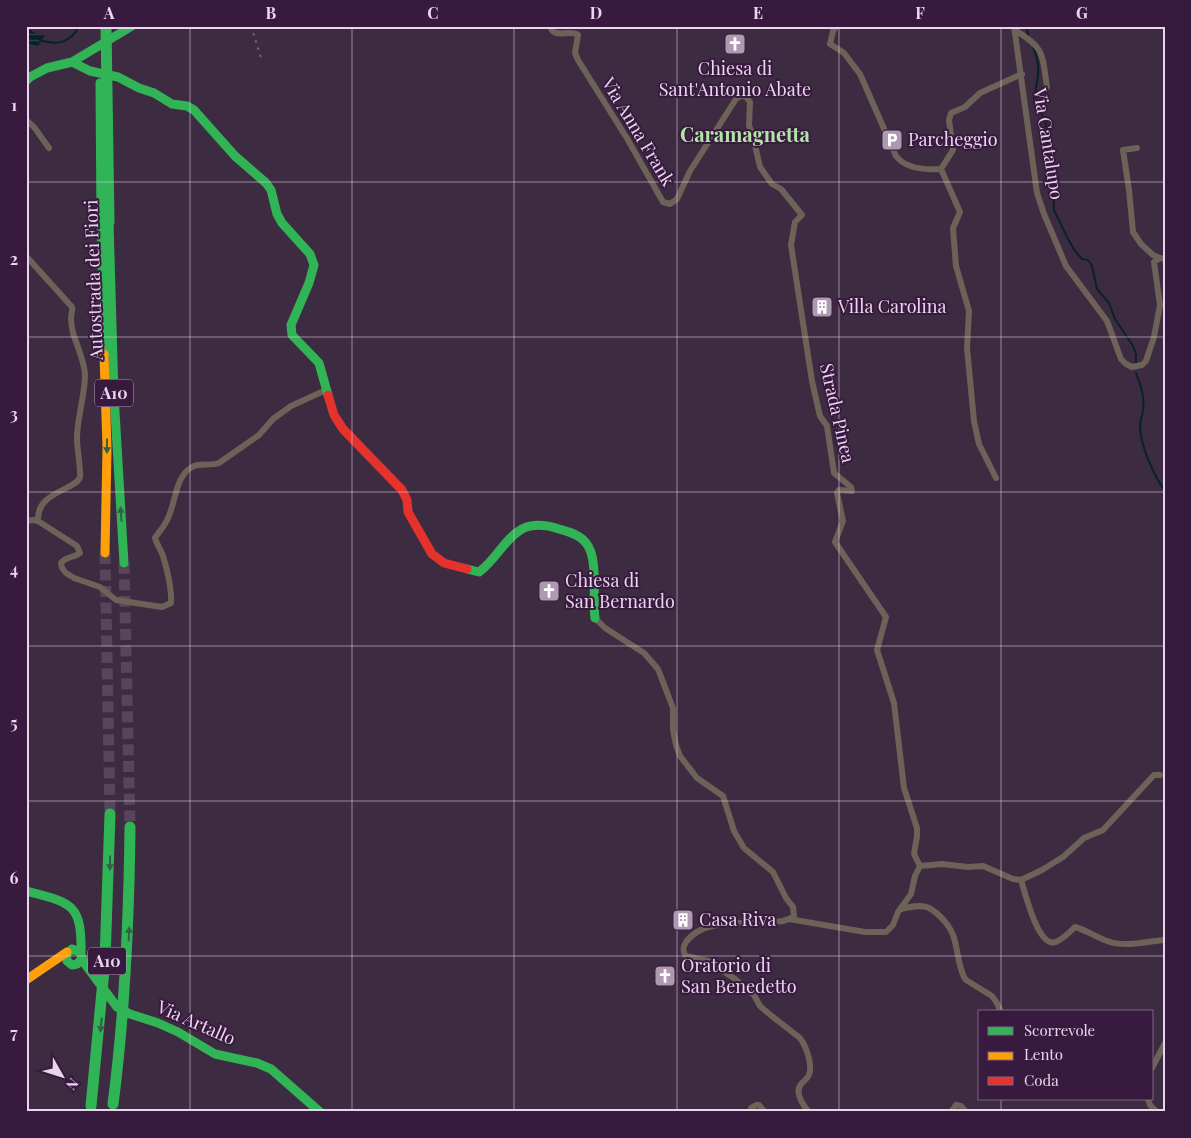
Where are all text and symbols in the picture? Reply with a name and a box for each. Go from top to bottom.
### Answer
text: A [103,2,115,23]
text: B [266,2,277,23]
text: C [427,2,439,23]
text: D [590,2,602,23]
text: E [753,2,763,23]
text: F [915,2,925,23]
text: G [1076,2,1088,23]
church icon: Chiesa di Sant'Antonio Abate [723,32,747,56]
place label: Chiesa di Sant'Antonio Abate [659,56,811,101]
street label: Via Anna Frank [596,72,681,190]
street label: Via Cantalupo [1028,85,1070,202]
text: 1 [11,94,17,115]
district label: Caramagnetta [680,120,811,147]
place label: Parcheggio [908,127,998,151]
parking icon: Parcheggio [880,128,904,152]
street label: Autostrada dei Fiori [78,199,108,362]
text: 2 [10,248,18,269]
place label: Villa Carolina [837,294,946,318]
building icon: Villa Carolina [810,295,834,319]
street label: Strada Pinea [815,361,861,465]
road number: A10 [95,379,133,406]
text: 3 [10,403,18,424]
one-way arrow [103,439,111,455]
one-way arrow [117,506,125,522]
text: 4 [10,558,18,579]
place label: Chiesa di San Bernardo [565,568,675,613]
church icon: Chiesa di San Bernardo [537,579,561,603]
text: 5 [10,712,18,733]
one-way arrow [106,855,114,871]
text: 6 [10,867,19,888]
place label: Casa Riva [699,907,776,931]
building icon: Casa Riva [671,908,695,932]
one-way arrow [125,926,133,942]
road number: A10 [88,948,126,974]
place label: Oratorio di San Benedetto [681,953,797,998]
church icon: Oratorio di San Benedetto [653,964,677,988]
street label: Via Artallo [153,994,239,1050]
legend [978,1010,1154,1100]
one-way arrow [97,1018,105,1034]
text: Scorrevole [1024,1020,1095,1040]
text: 7 [10,1022,18,1043]
text: Lento [1024,1044,1063,1064]
north arrow [38,1050,88,1100]
text: Coda [1024,1070,1059,1090]
text: N [62,1075,83,1094]

